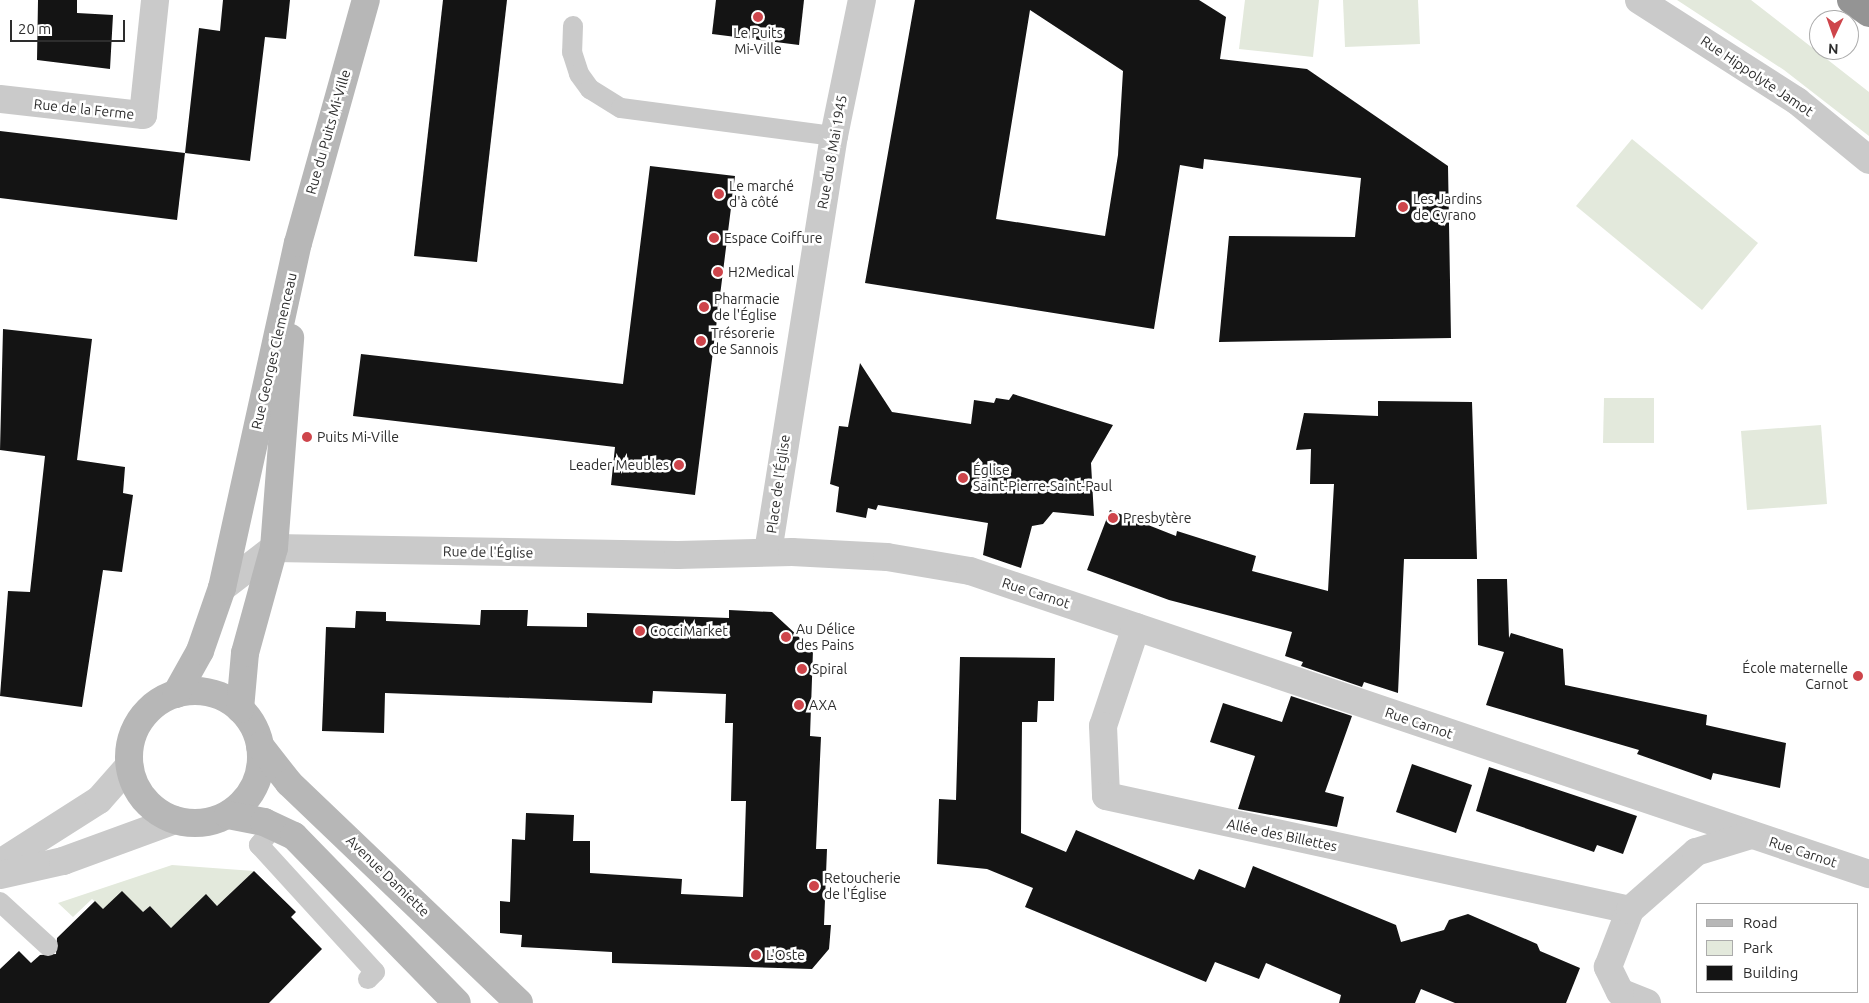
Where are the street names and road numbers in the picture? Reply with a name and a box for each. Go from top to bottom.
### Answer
street label: Rue Hippolyte Jamot [1698,32,1816,120]
street label: Rue du Puits Mi-Ville [302,68,354,196]
street label: Rue du 8 Mai 1945 [814,94,850,210]
street label: Rue de la Ferme [33,95,135,123]
street label: Rue Georges Clemenceau [248,271,300,431]
street label: Place de l'Église [763,434,793,534]
street label: Rue de l'Église [443,543,533,561]
street label: Rue Carnot [1000,574,1072,612]
street label: Rue Carnot [1383,704,1455,742]
street label: Allée des Billettes [1225,815,1339,855]
street label: Avenue Damiette [343,832,433,920]
street label: Rue Carnot [1767,833,1839,871]

